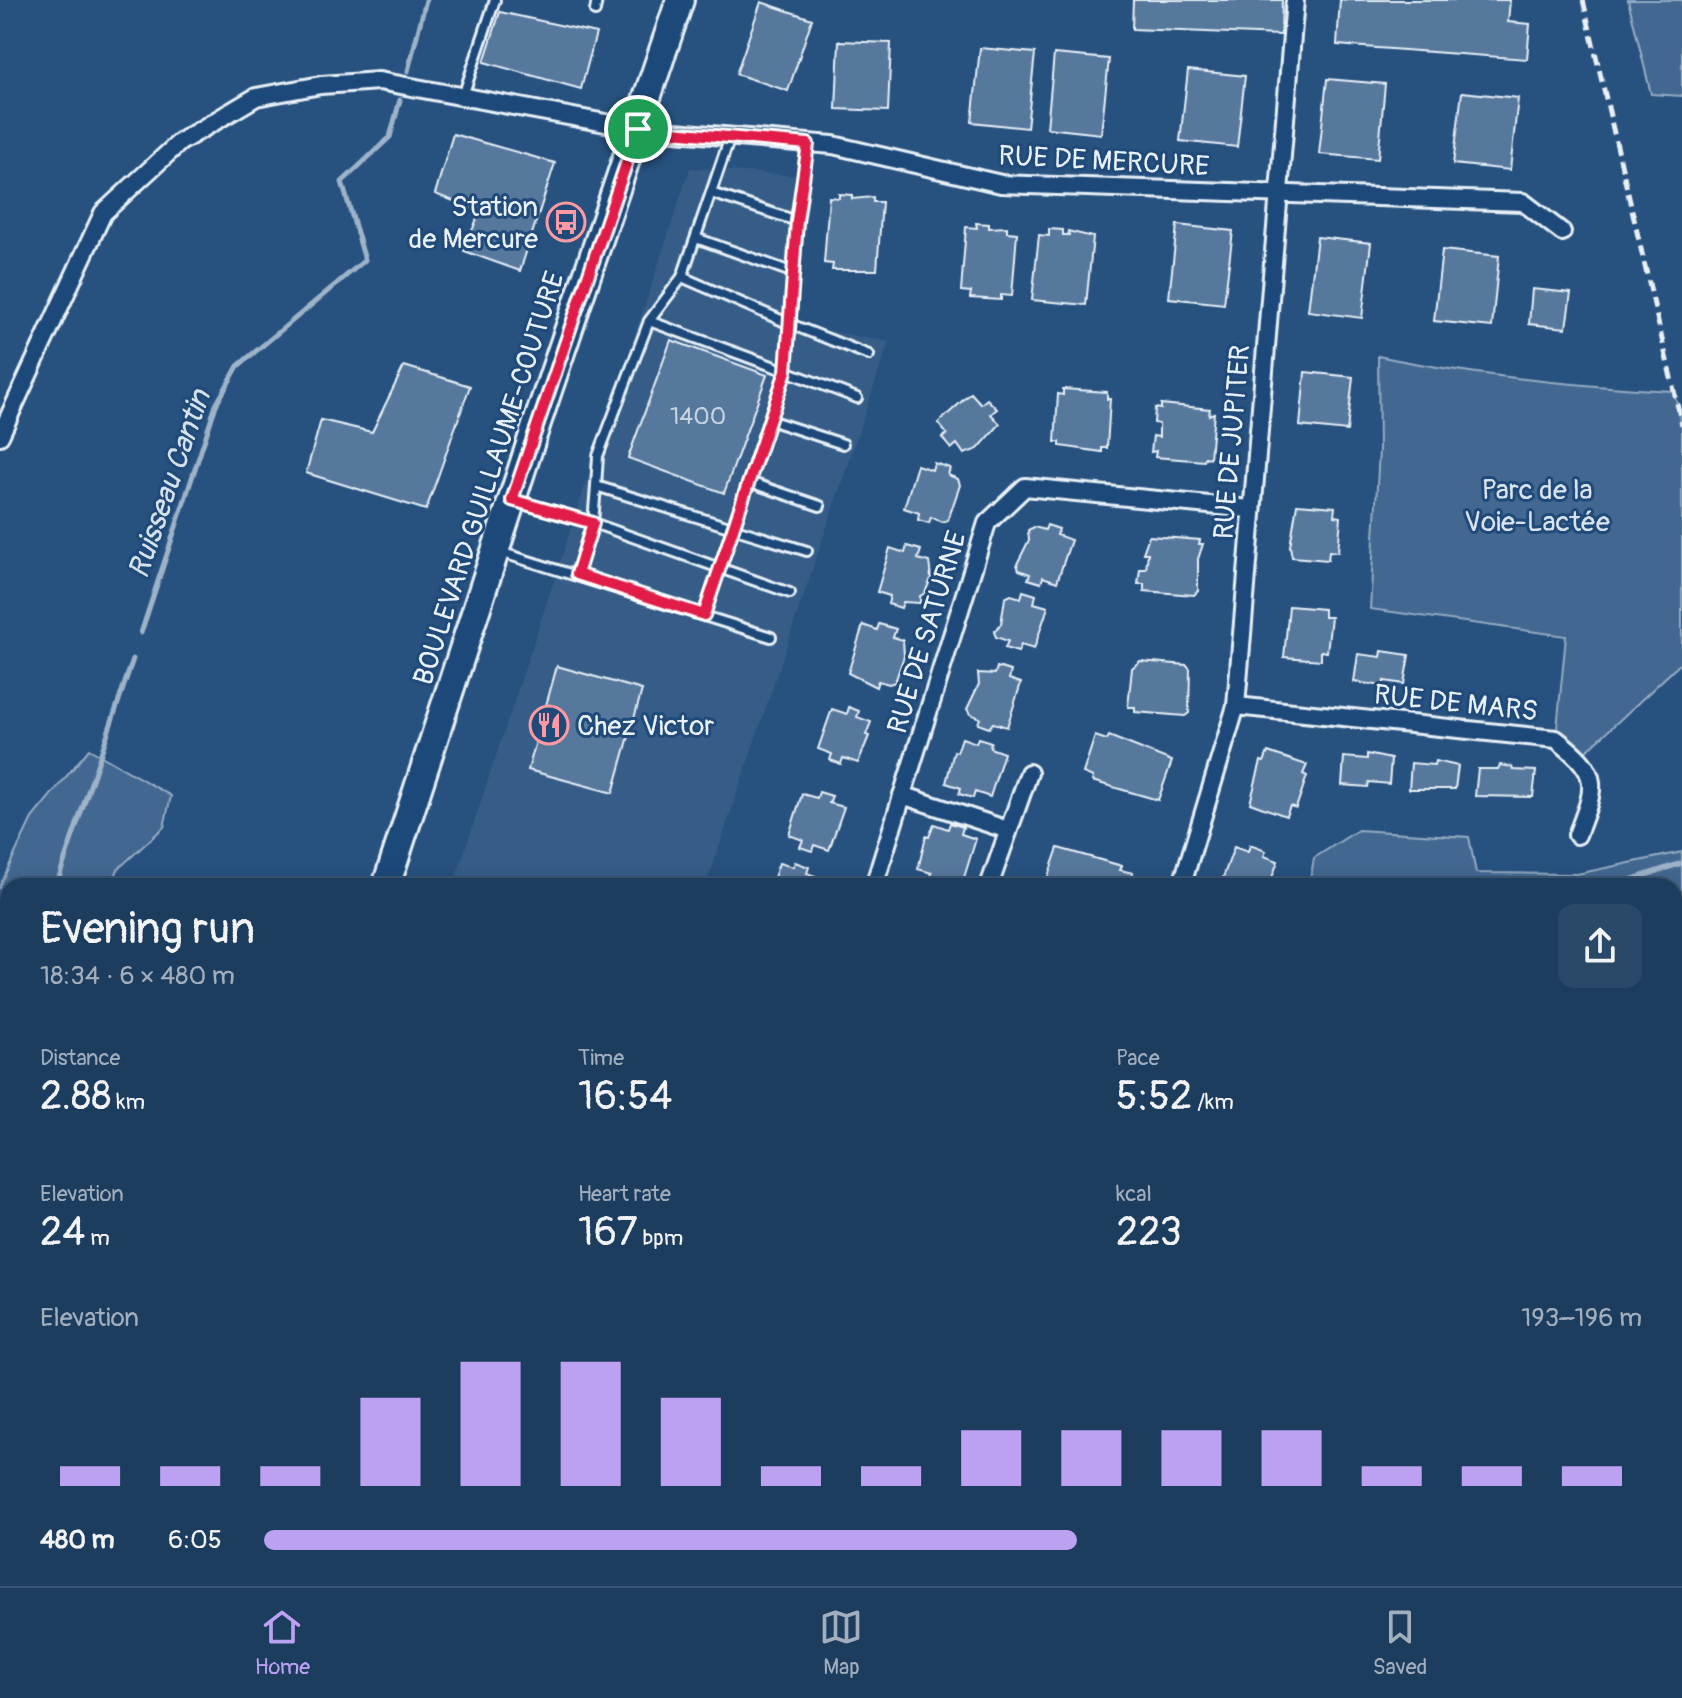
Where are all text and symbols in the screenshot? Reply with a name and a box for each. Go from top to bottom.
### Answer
pin [604,95,672,163]
icon: arrive [616,107,660,151]
street label: RUE DE MERCURE [998,138,1210,184]
place label: Station de Mercure [409,190,538,257]
bus stop icon: Station de Mercure [545,201,587,243]
street label: BOULEVARD GUILLAUME-COUTURE [406,267,573,689]
street label: RUE DE JUPITER [1207,343,1258,541]
water label: Ruisseau Cantin [120,383,220,583]
house number: 1400 [670,402,726,431]
park label: Parc de la Voie-Lactée [1464,473,1610,540]
street label: RUE DE SATURNE [880,527,975,738]
street label: RUE DE MARS [1372,677,1539,729]
restaurant icon: Chez Victor [528,704,570,746]
place label: Chez Victor [577,709,714,744]
text: Evening run [40,902,255,957]
button: share [1558,904,1642,988]
text: 18:34 · 6 × 480 m [40,960,235,992]
text: Distance [40,1044,120,1072]
text: Time [578,1044,624,1072]
text: Pace [1116,1044,1160,1072]
text: 2.88 [40,1072,111,1121]
text: 16:54 [578,1072,672,1121]
text: 5:52 [1116,1072,1192,1121]
text: km [111,1088,145,1116]
text: /km [1192,1088,1234,1116]
text: Elevation [40,1180,124,1208]
text: Heart rate [578,1180,671,1208]
text: kcal [1116,1180,1152,1208]
text: 24 [40,1208,86,1257]
text: 167 [578,1208,638,1257]
text: 223 [1116,1208,1182,1257]
text: m [86,1224,110,1252]
text: bpm [638,1224,683,1252]
text: Elevation [40,1302,139,1334]
text: 193–196 m [1521,1302,1642,1334]
text: 480 m [40,1524,115,1556]
text: 6:05 [168,1524,222,1556]
tab: Home [255,1605,310,1681]
tab: Map [819,1605,863,1681]
tab: Saved [1373,1605,1427,1681]

